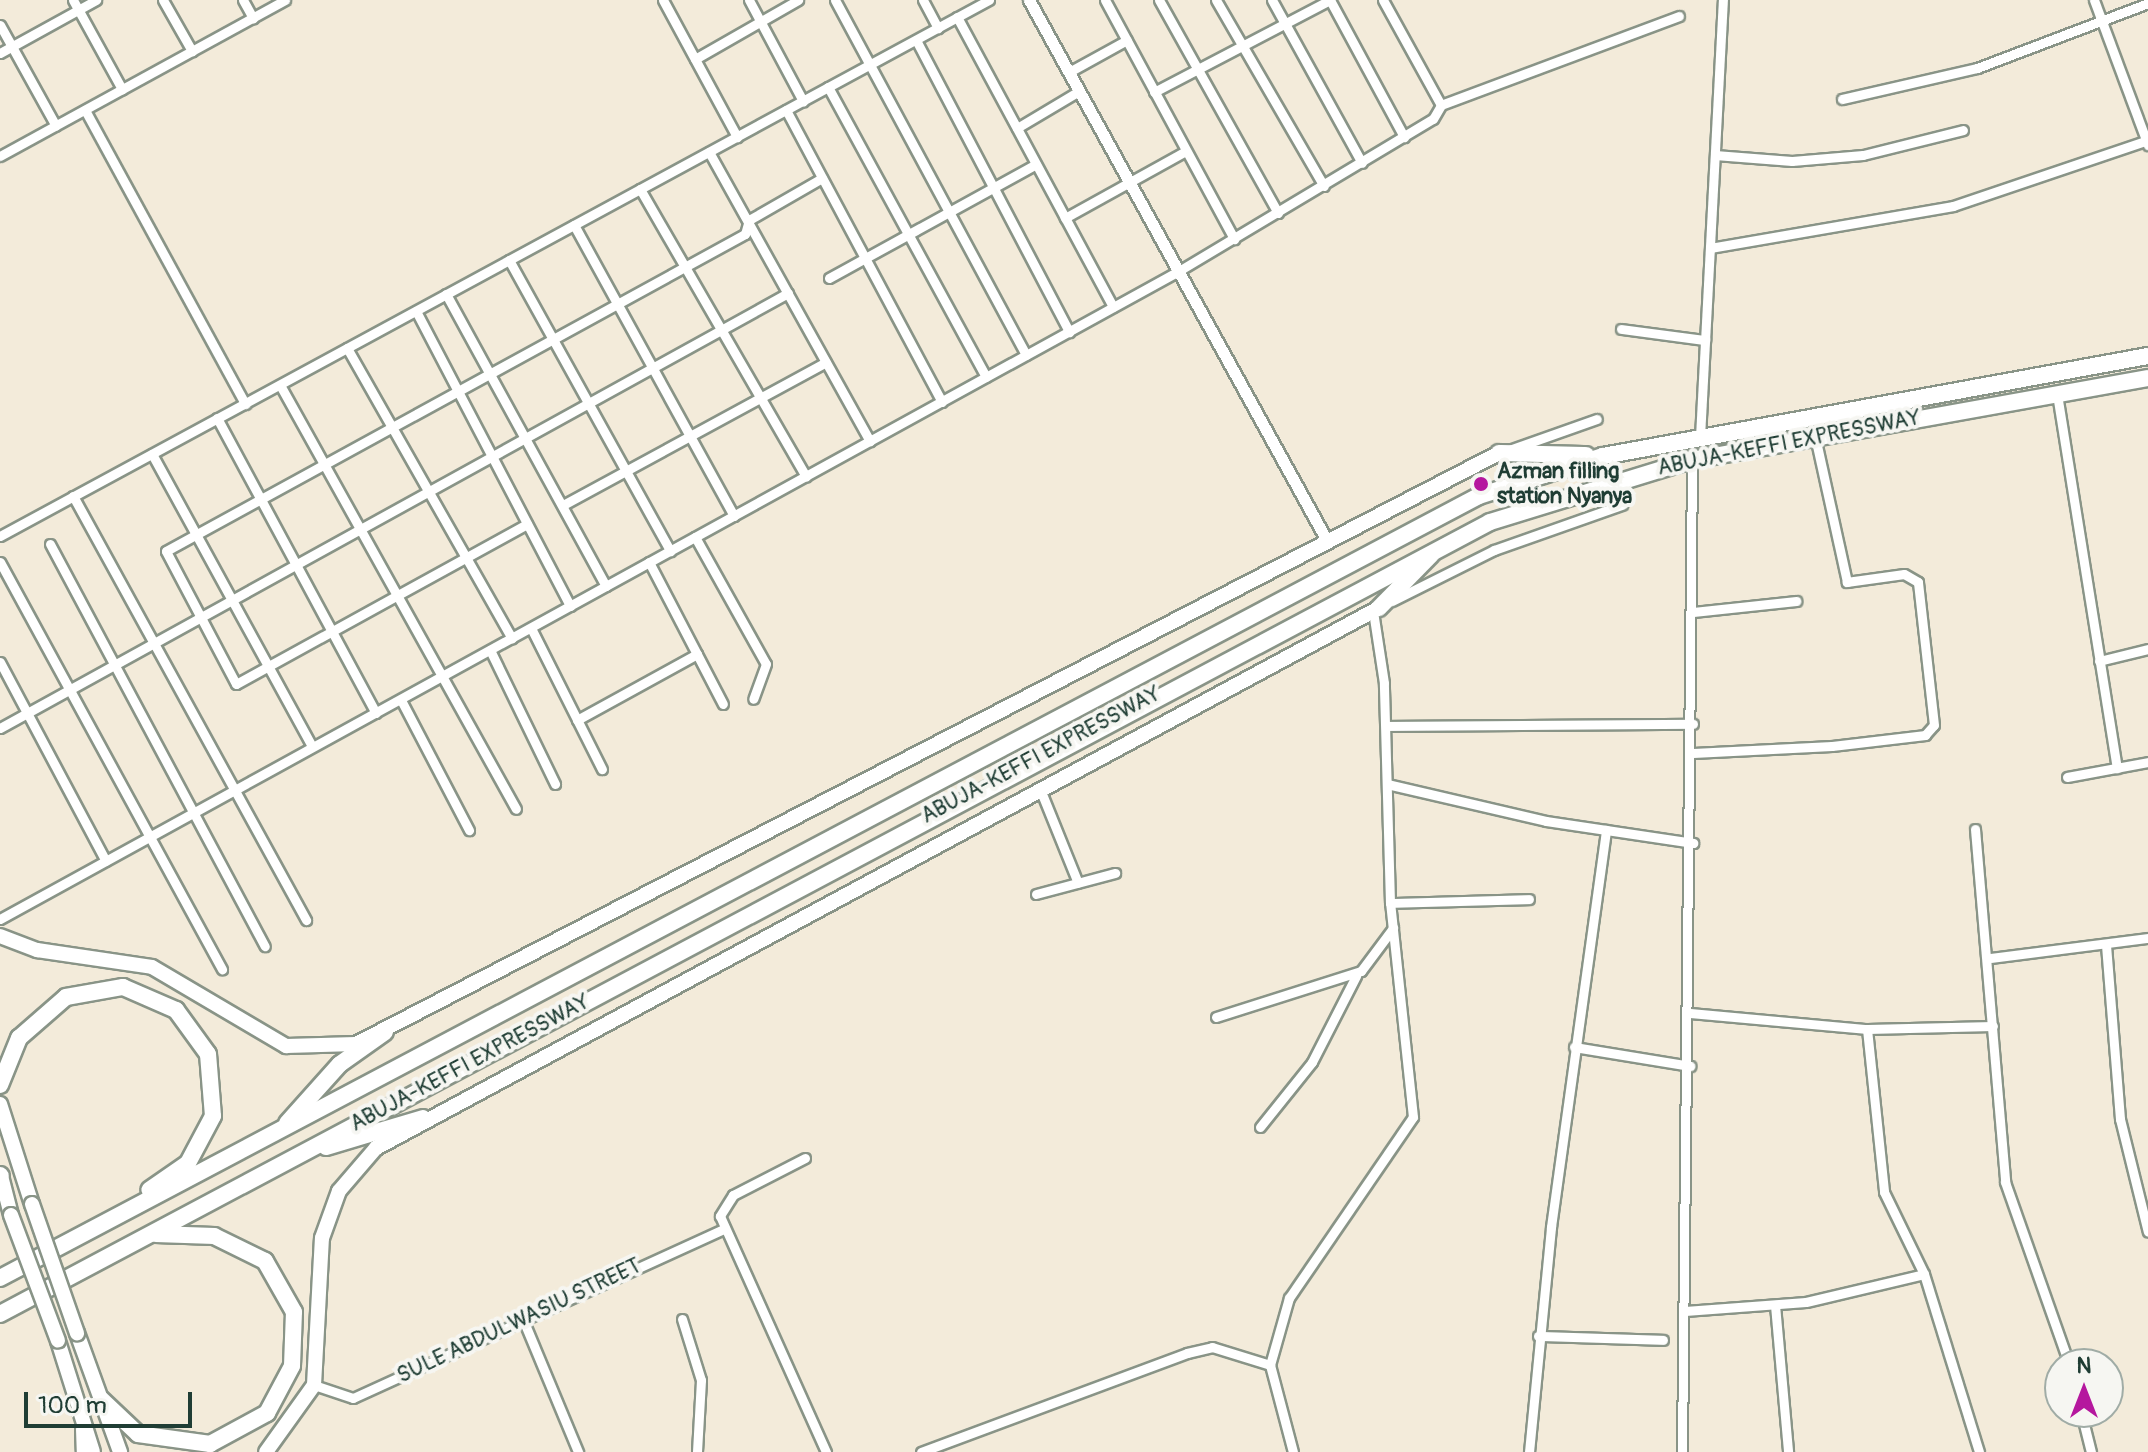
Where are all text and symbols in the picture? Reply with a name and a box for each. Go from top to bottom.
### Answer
street label: ABUJA-KEFFI EXPRESSWAY [1655,405,1923,481]
place label: Azman filling station Nyanya [1497,458,1632,510]
marker: Azman filling station Nyanya [1472,475,1490,493]
street label: ABUJA-KEFFI EXPRESSWAY [917,681,1165,829]
street label: ABUJA-KEFFI EXPRESSWAY [346,989,594,1137]
street label: SULE ABDULWASIU STREET [393,1253,645,1389]
north arrow [2044,1348,2124,1428]
text: N [2077,1352,2091,1380]
scale bar [28,1376,196,1426]
text: 100 m [38,1391,107,1420]

